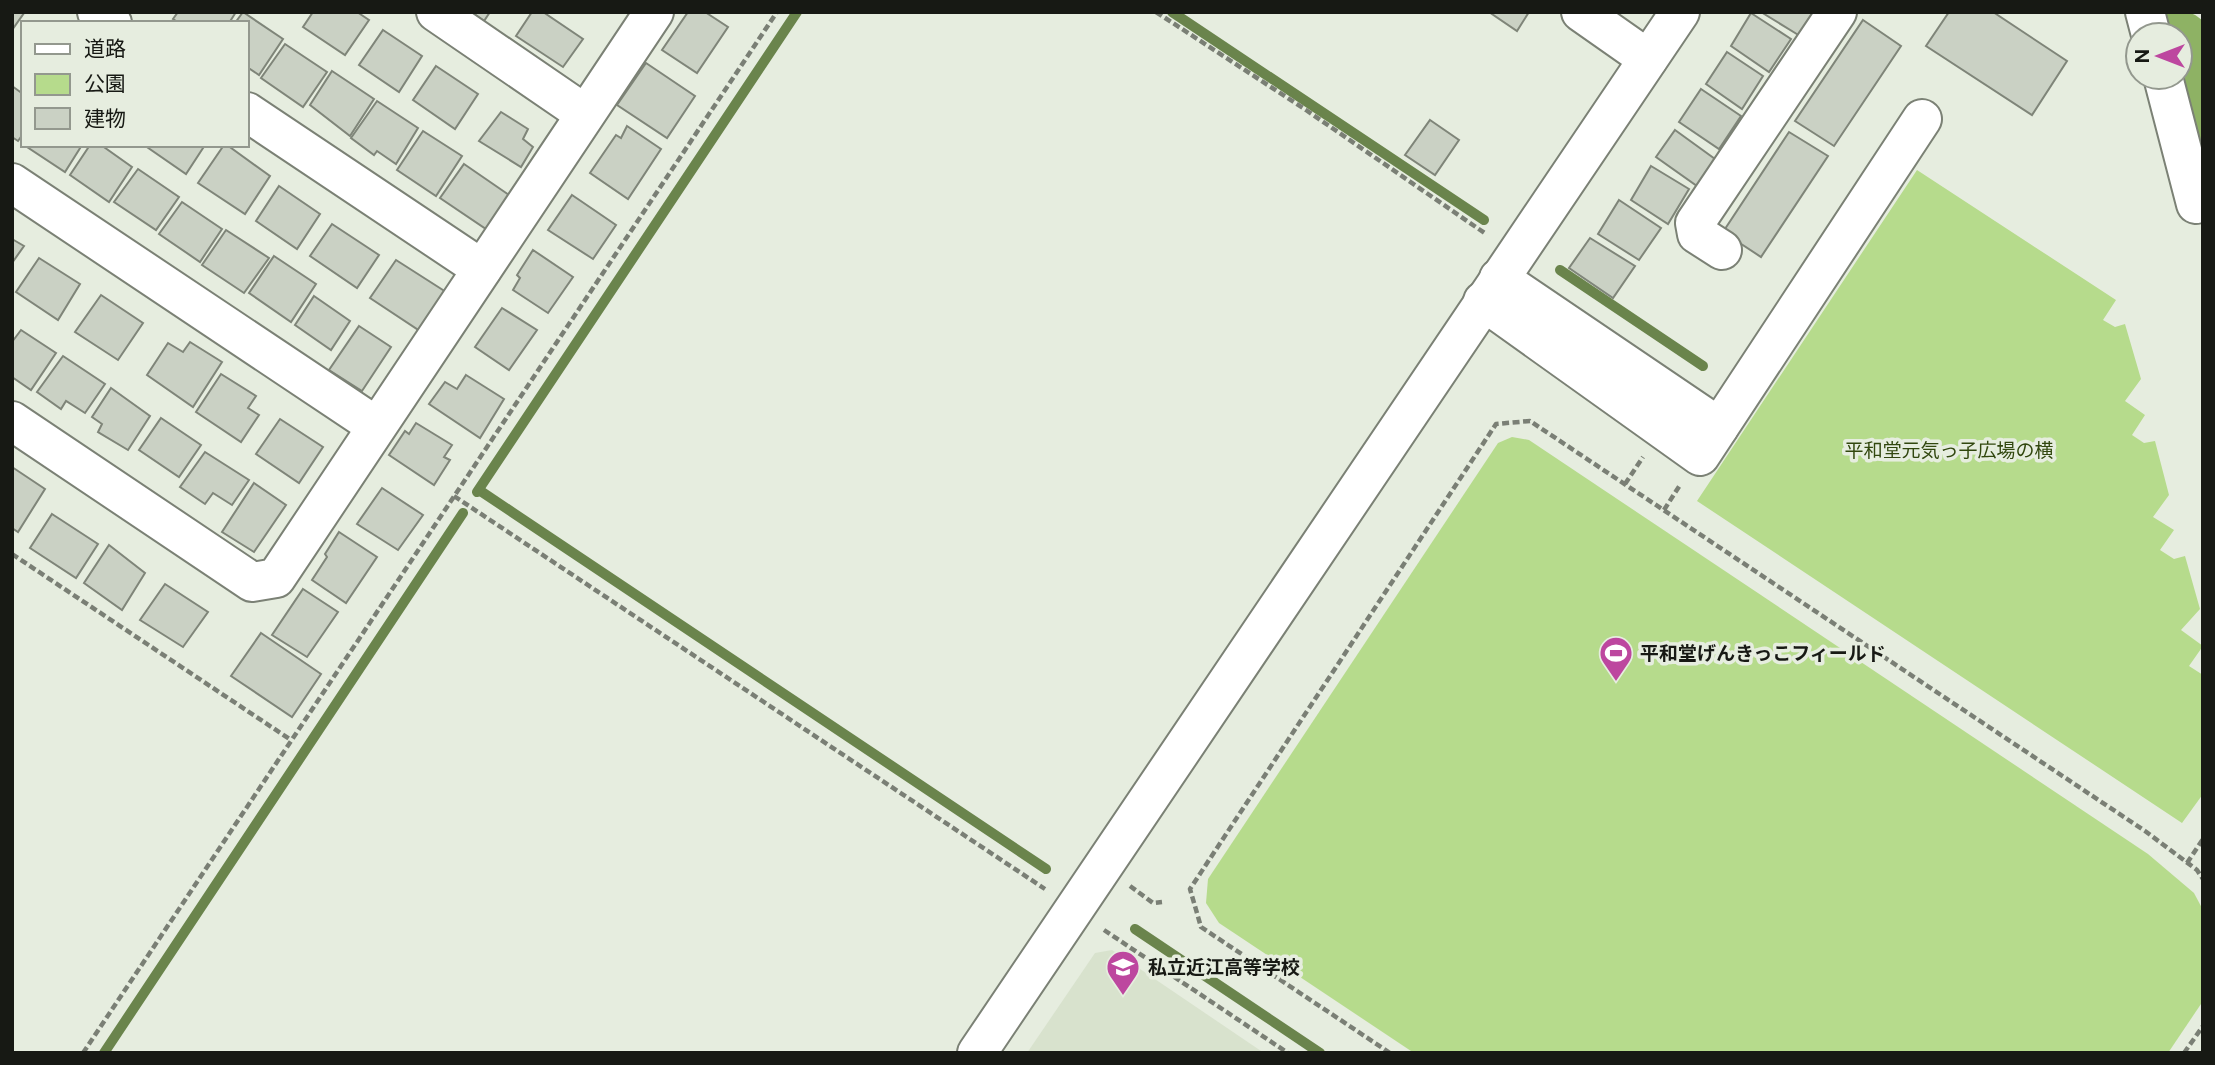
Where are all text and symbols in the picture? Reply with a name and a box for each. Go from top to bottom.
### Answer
legend [21,21,248,147]
north arrow [2124,21,2194,91]
text: 道路 [84,36,126,61]
text: N [2131,49,2153,63]
text: 公園 [84,71,126,96]
text: 建物 [84,106,126,131]
park label: 平和堂元気っ子広場の横 [1844,439,2054,461]
sports icon: 平和堂げんきっこフィールド [1597,634,1635,683]
place label: 平和堂げんきっこフィールド [1640,642,1886,664]
school or university icon: 私立近江高等学校 [1104,948,1142,997]
place label: 私立近江高等学校 [1148,956,1300,978]

